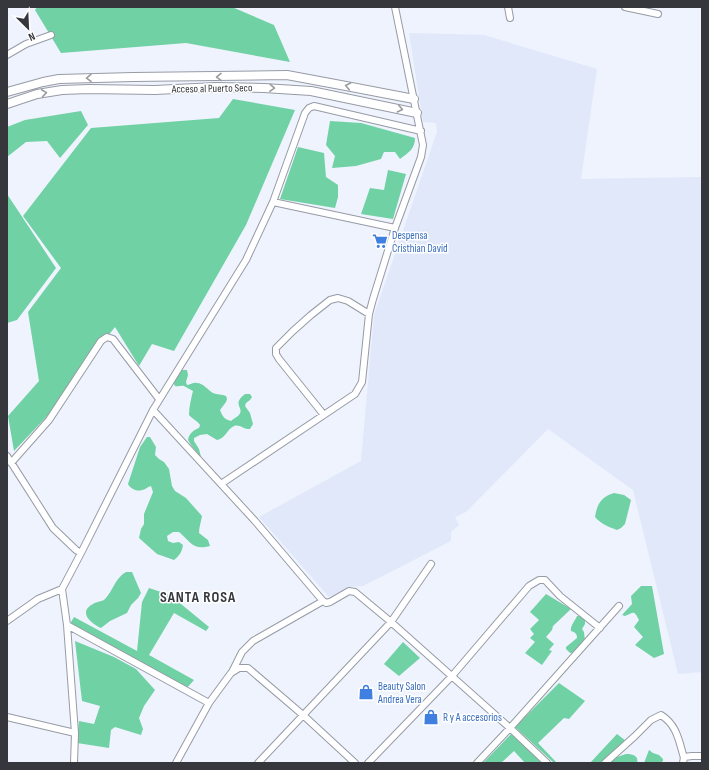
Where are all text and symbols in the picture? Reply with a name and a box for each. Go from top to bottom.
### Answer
north arrow [8,8,48,48]
text: N [26,30,37,44]
one-way arrow [216,72,222,81]
one-way arrow [86,74,92,82]
street label: Acceso al Puerto Seco [170,81,253,96]
one-way arrow [345,82,351,91]
one-way arrow [269,84,275,93]
one-way arrow [41,89,47,98]
one-way arrow [397,105,403,113]
place label: Despensa Cristhian David [392,229,448,255]
supermarket icon: Despensa Cristhian David [371,232,389,250]
district label: SANTA ROSA [160,588,236,607]
place label: Beauty Salon Andrea Vera [377,680,426,706]
shop icon: Beauty Salon Andrea Vera [357,683,375,701]
shop icon: R y A accesorios [422,708,440,726]
place label: R y A accesorios [443,711,502,724]

